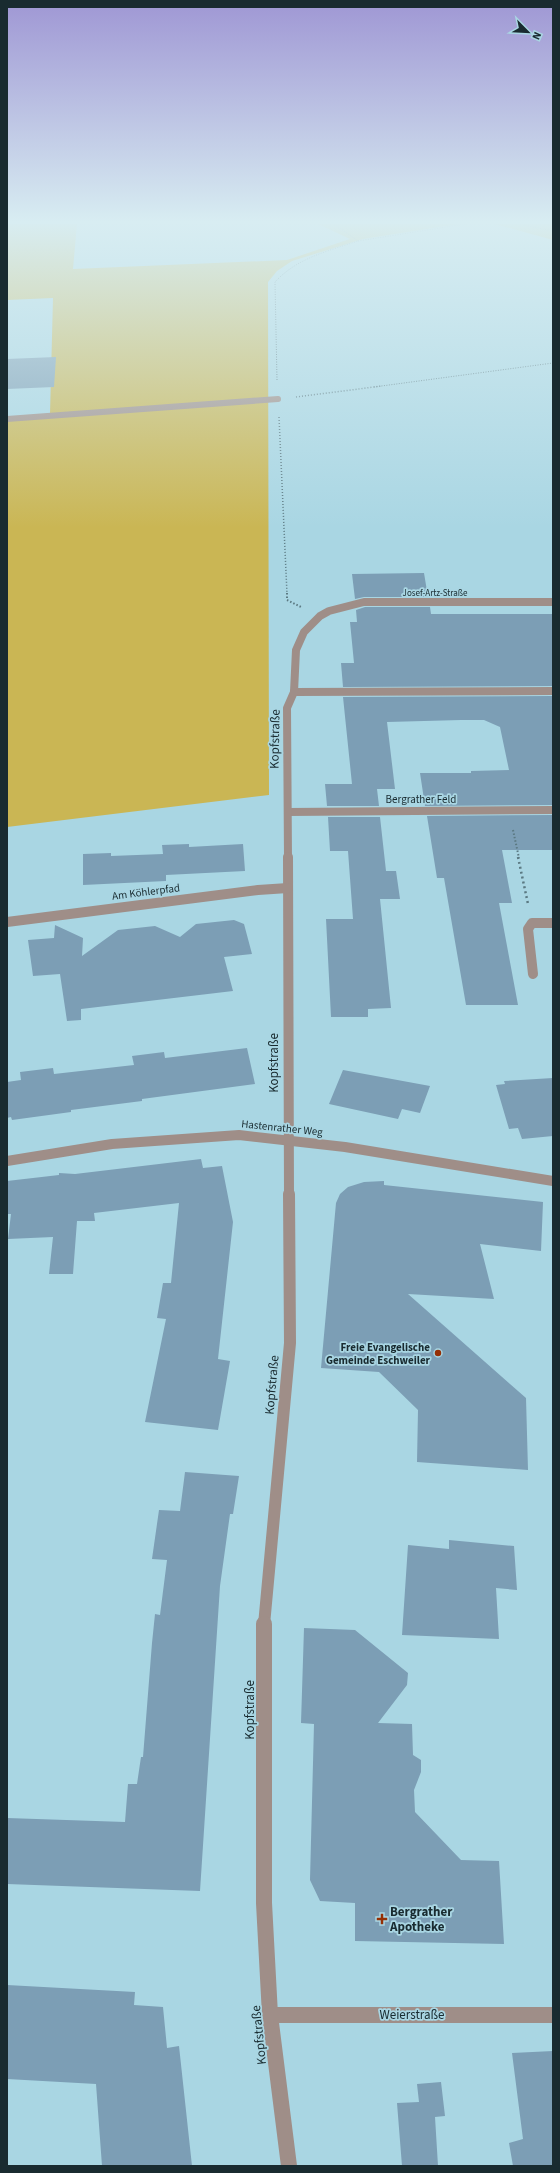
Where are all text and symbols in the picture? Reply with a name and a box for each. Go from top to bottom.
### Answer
north arrow [508,12,548,52]
text: N [528,29,545,42]
street label: Josef-Artz-Straße [403,587,468,600]
street label: Kopfstraße [265,709,285,769]
street label: Bergrather Feld [386,792,456,807]
street label: Am Köhlerpfad [111,880,181,904]
street label: Kopfstraße [265,1033,283,1093]
street label: Hastenrather Weg [241,1116,324,1140]
place label: Freie Evangelische Gemeinde Eschweiler [326,1340,431,1368]
marker: Freie Evangelische Gemeinde Eschweiler [433,1348,443,1358]
street label: Kopfstraße [260,1354,284,1416]
street label: Kopfstraße [241,1680,259,1740]
place label: Bergrather Apotheke [389,1903,453,1936]
marker: Bergrather Apotheke [377,1914,387,1924]
street label: Kopfstraße [247,2004,271,2066]
street label: Weierstraße [379,2006,445,2024]

